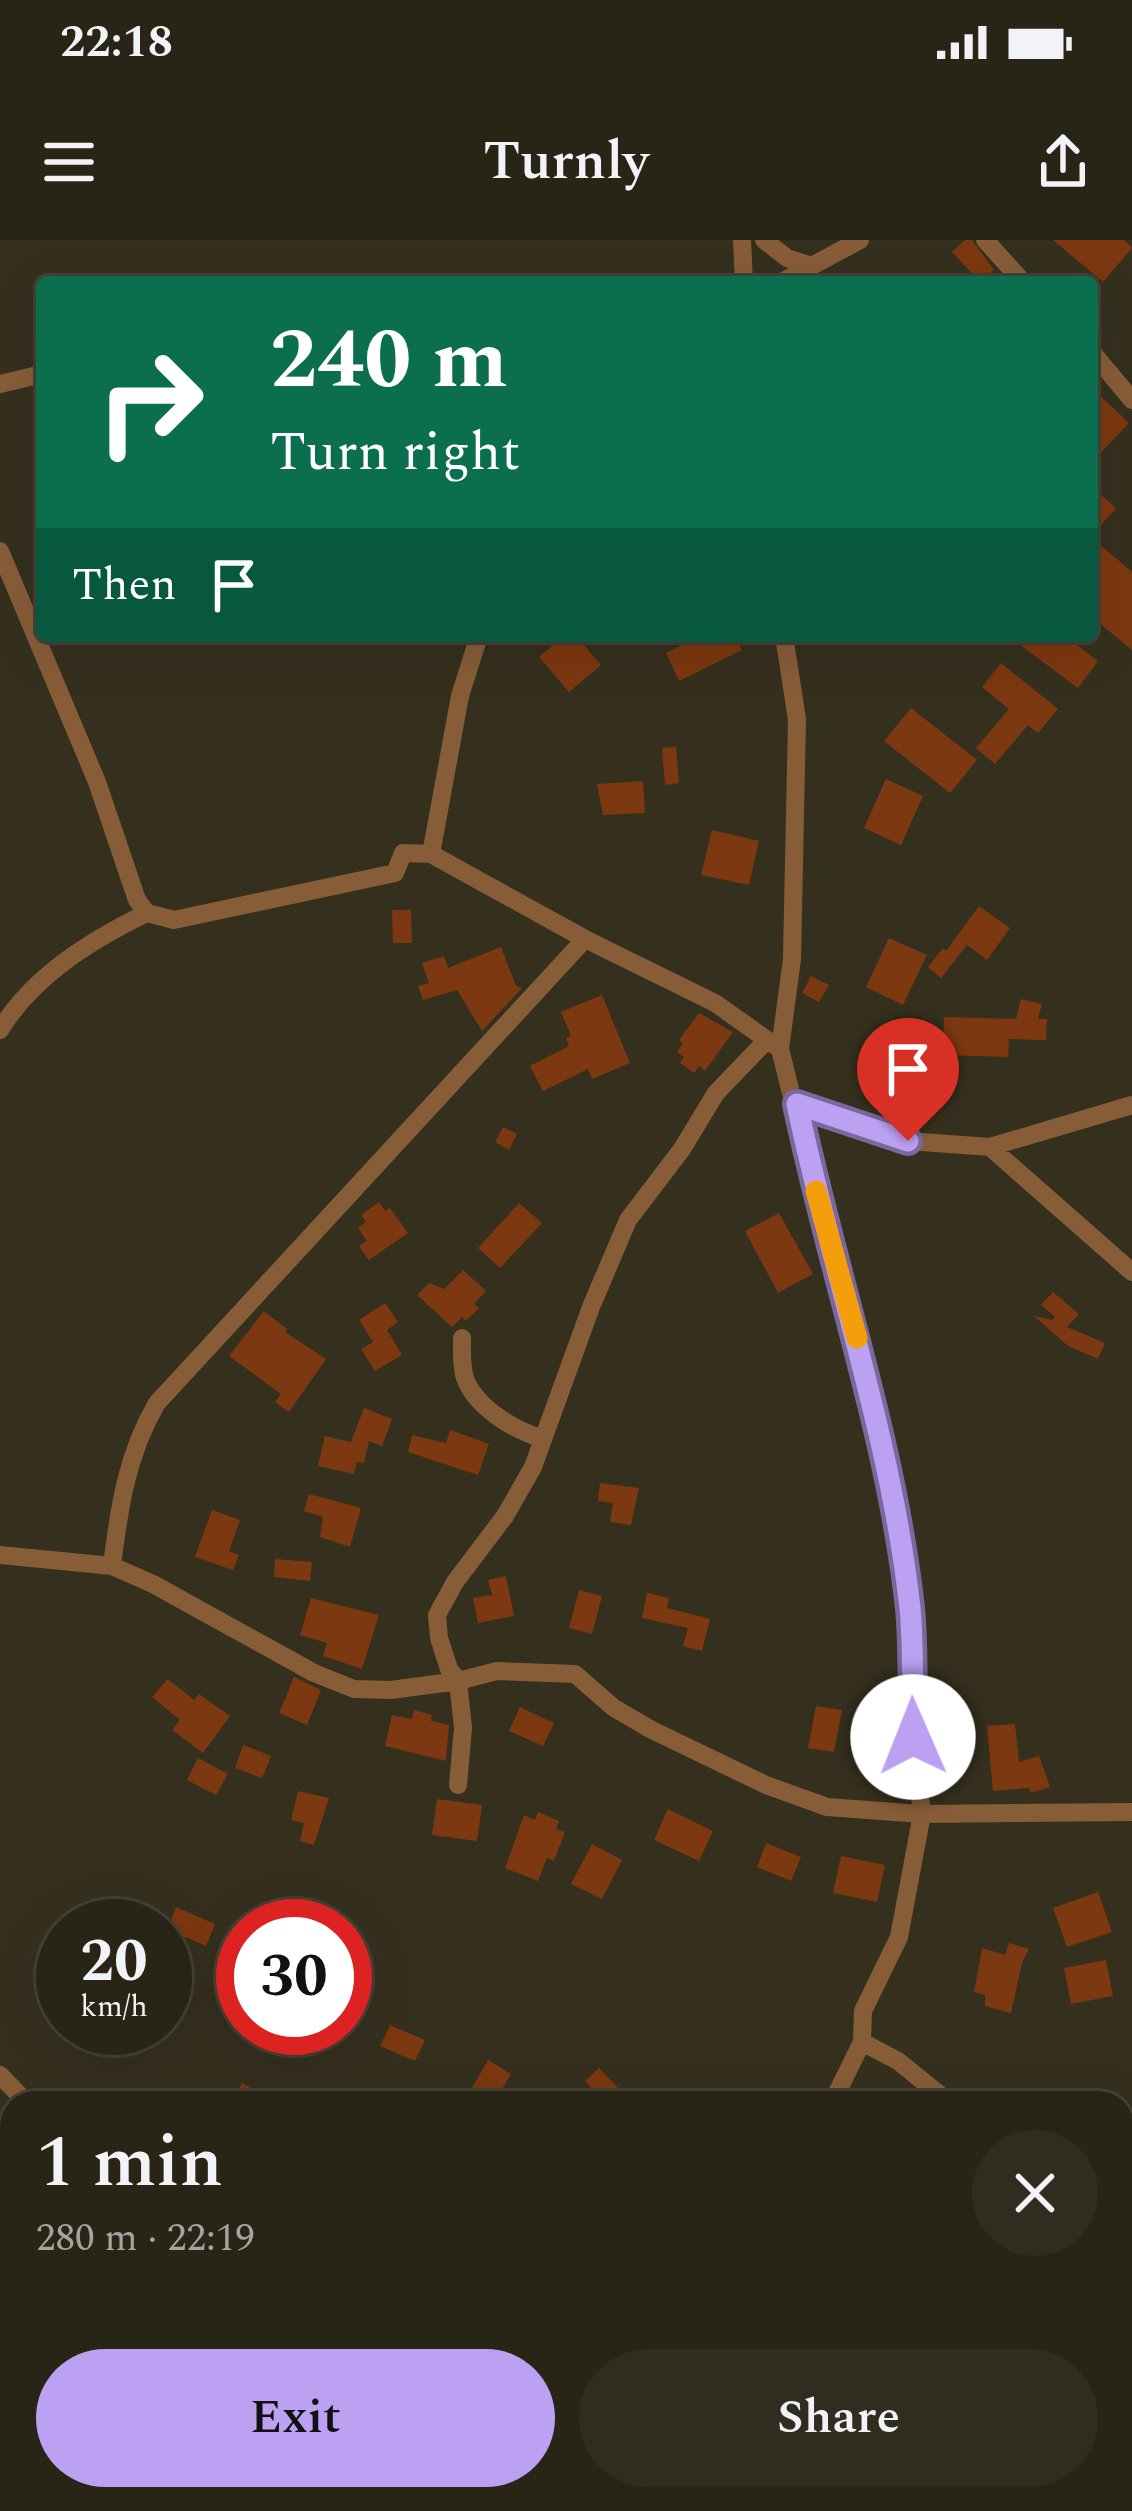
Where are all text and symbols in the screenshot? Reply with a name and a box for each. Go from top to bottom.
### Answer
text: 22:18 [60,8,173,77]
text: Turnly [483,121,649,203]
icon: menu [36,129,102,195]
icon: share [1030,129,1096,195]
text: 240 m [270,297,508,425]
icon: right [72,324,228,480]
text: Turn right [270,412,520,494]
text: Then [72,551,177,620]
icon: arrive [201,552,267,618]
pin [857,1018,959,1141]
icon: arrive [875,1036,941,1102]
position arrow [850,1674,976,1800]
speed limit sign: 30 [216,1899,372,2055]
text: 20 [80,1916,148,2008]
text: km/h [80,1984,148,2030]
text: 1 min [36,2109,223,2218]
button: close [972,2130,1098,2256]
text: 280 m · 22:19 [36,2209,255,2268]
button: Exit [36,2349,555,2487]
button: Share [579,2349,1098,2487]

